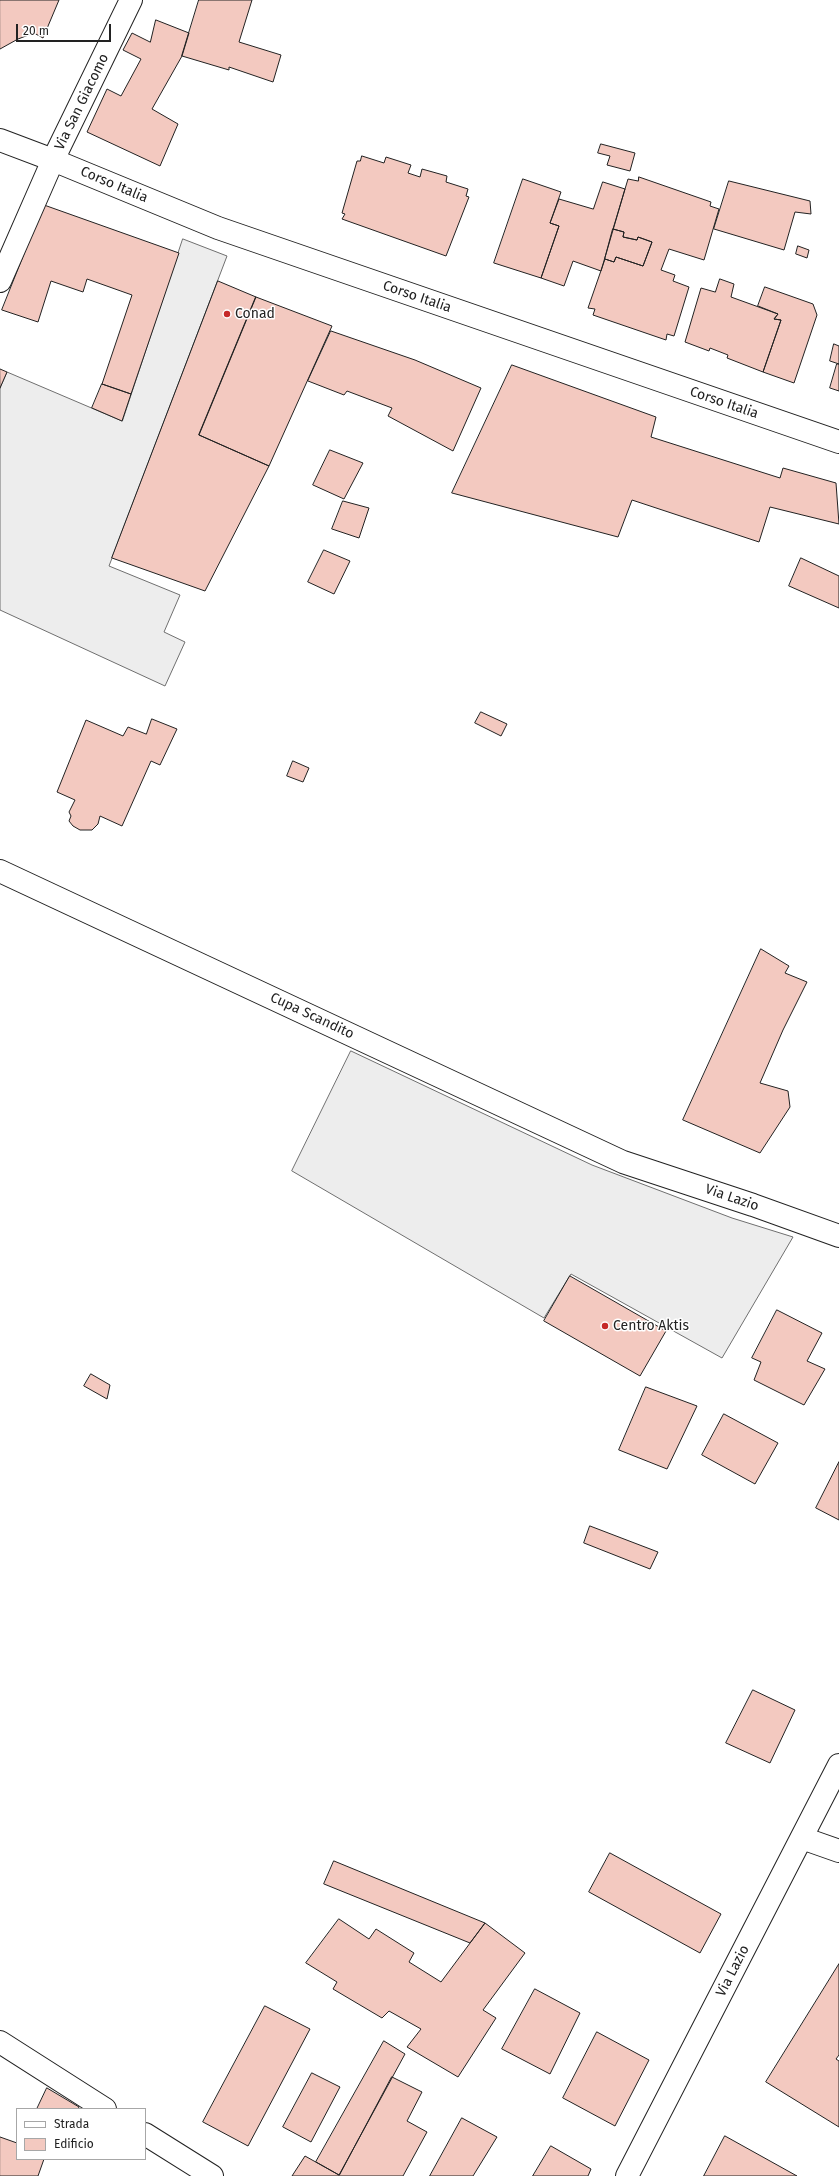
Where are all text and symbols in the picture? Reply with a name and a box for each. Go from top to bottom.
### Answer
scale bar [18,16,113,42]
text: 20 m [23,24,49,38]
street label: Via San Giacomo [51,51,113,153]
street label: Corso Italia [78,163,150,207]
street label: Corso Italia [380,277,454,317]
place label: Conad [235,306,275,322]
marker: Conad [222,309,232,319]
street label: Corso Italia [687,383,761,423]
street label: Cupa Scandito [267,989,357,1043]
street label: Via Lazio [703,1181,761,1215]
place label: Centro Aktis [613,1318,689,1334]
marker: Centro Aktis [600,1321,610,1331]
street label: Via Lazio [713,1942,753,2000]
legend [16,2108,146,2160]
text: Strada [54,2117,89,2131]
text: Edificio [54,2137,94,2151]

